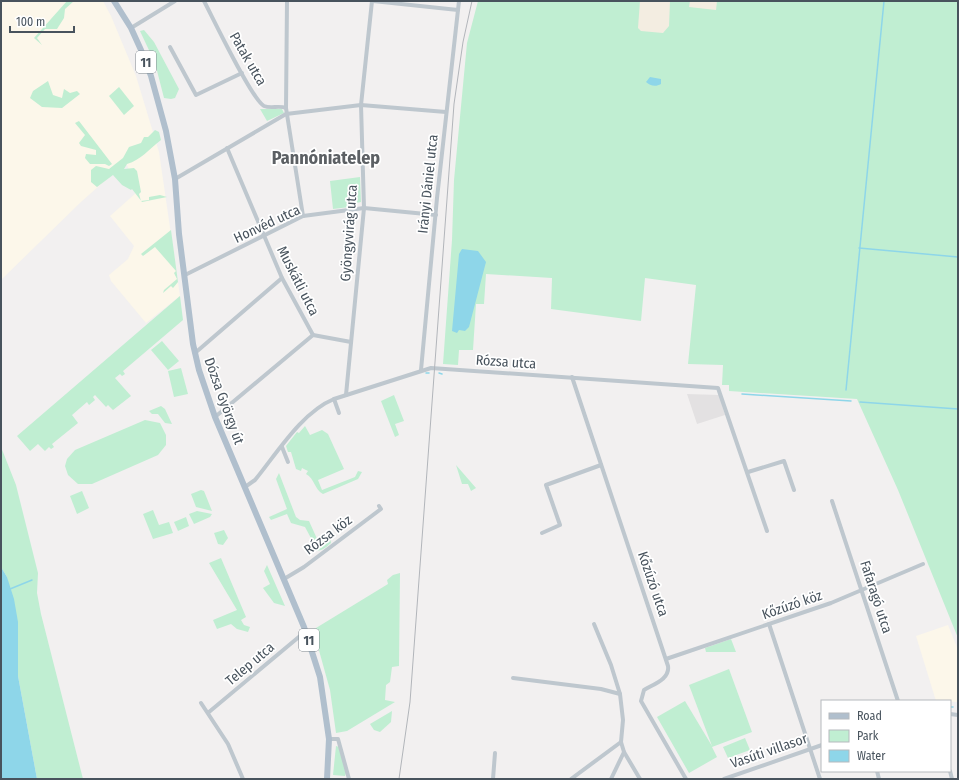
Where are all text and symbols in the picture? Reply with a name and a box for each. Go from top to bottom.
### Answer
scale bar [10,8,74,34]
text: 100 m [16,15,45,29]
street label: Patak utca [226,29,270,89]
road number: 11 [136,51,156,73]
street label: Irányi Dániel utca [414,134,442,234]
district label: Pannóniatelep [272,147,380,169]
street label: Gyöngyvirág utca [337,184,361,282]
street label: Honvéd utca [231,201,303,247]
street label: Muskátli utca [273,243,323,319]
street label: Rózsa utca [475,351,537,373]
street label: Dózsa György út [200,355,248,447]
street label: Rózsa köz [301,511,356,558]
street label: Kőzúzó utca [634,549,672,619]
street label: Fafaragó utca [856,558,896,636]
street label: Kőzúzó köz [760,587,825,623]
road number: 11 [299,629,319,651]
street label: Telep utca [222,639,278,689]
legend [821,700,951,772]
text: Road [857,709,882,723]
text: Park [857,729,879,743]
street label: Vasúti villasor [728,730,810,772]
text: Water [857,749,886,763]

